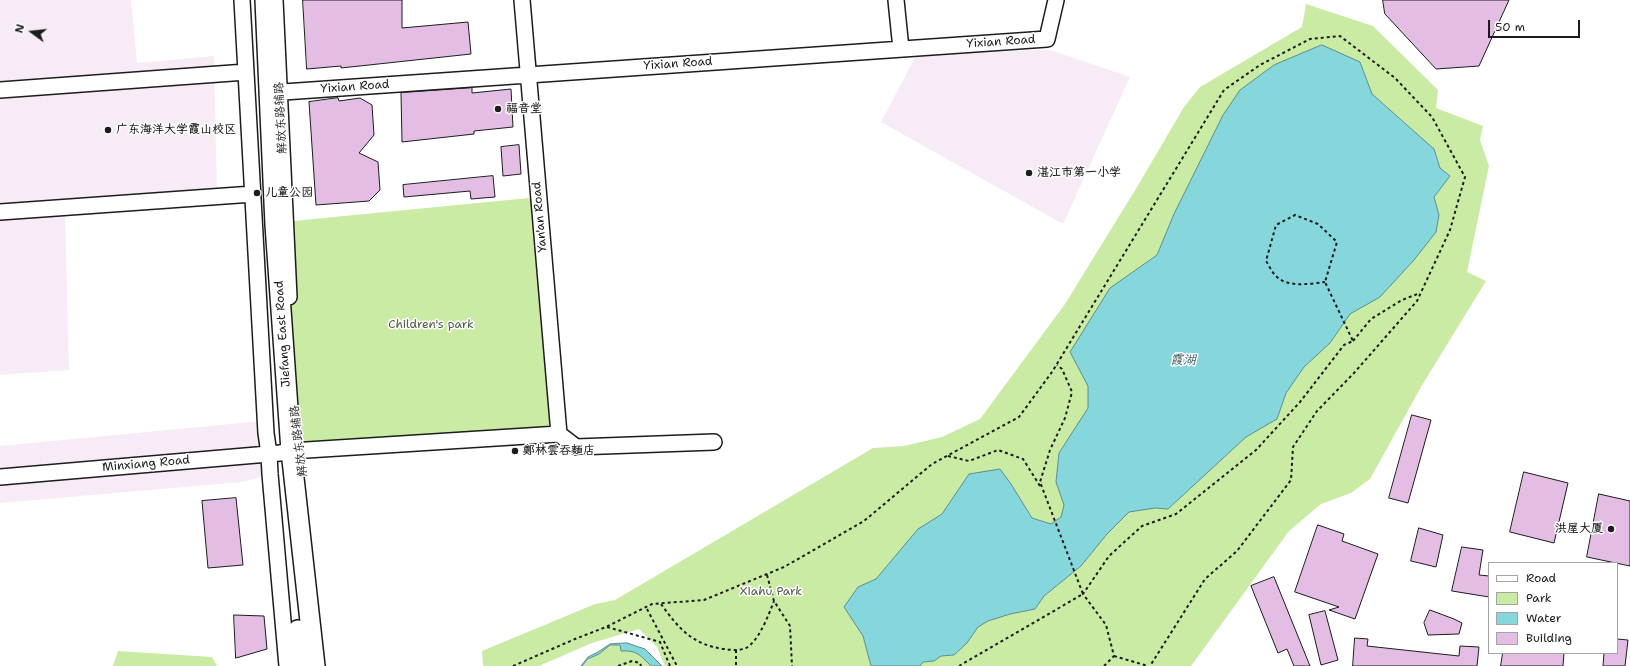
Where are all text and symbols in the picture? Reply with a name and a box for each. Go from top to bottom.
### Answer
north arrow [12,12,52,52]
scale bar [1490,12,1582,38]
text: 50 m [1495,19,1525,35]
text: N [12,23,28,35]
street label: Yixian Road [966,32,1036,52]
street label: Yixian Road [643,54,713,74]
street label: Yixian Road [320,77,390,97]
street label: 解放东路辅路 [272,82,290,154]
place label: 福音堂 [506,102,542,116]
marker: 福音堂 [493,104,503,114]
place label: 广东海洋大学霞山校区 [116,123,236,137]
marker: 广东海洋大学霞山校区 [103,125,113,135]
place label: 湛江市第一小学 [1037,166,1121,180]
marker: 湛江市第一小学 [1024,168,1034,178]
street label: Yan'an Road [530,181,550,253]
place label: 儿童公园 [265,186,313,200]
marker: 儿童公园 [252,188,262,198]
street label: Jiefang East Road [272,280,294,388]
park label: Children's park [388,318,474,332]
water label: 霞湖 [1170,353,1196,369]
street label: 解放东路辅路 [287,404,311,478]
place label: 鄭林雲吞麵店 [523,444,595,458]
marker: 鄭林雲吞麵店 [510,446,520,456]
street label: Minxiang Road [102,453,190,475]
place label: 洪屋大厦 [1555,522,1603,536]
marker: 洪屋大厦 [1606,524,1616,534]
legend [1488,562,1618,654]
text: Road [1526,570,1556,586]
park label: Xiahu Park [740,585,802,599]
text: Park [1526,590,1552,606]
text: Water [1526,610,1561,626]
text: Building [1526,630,1572,646]

